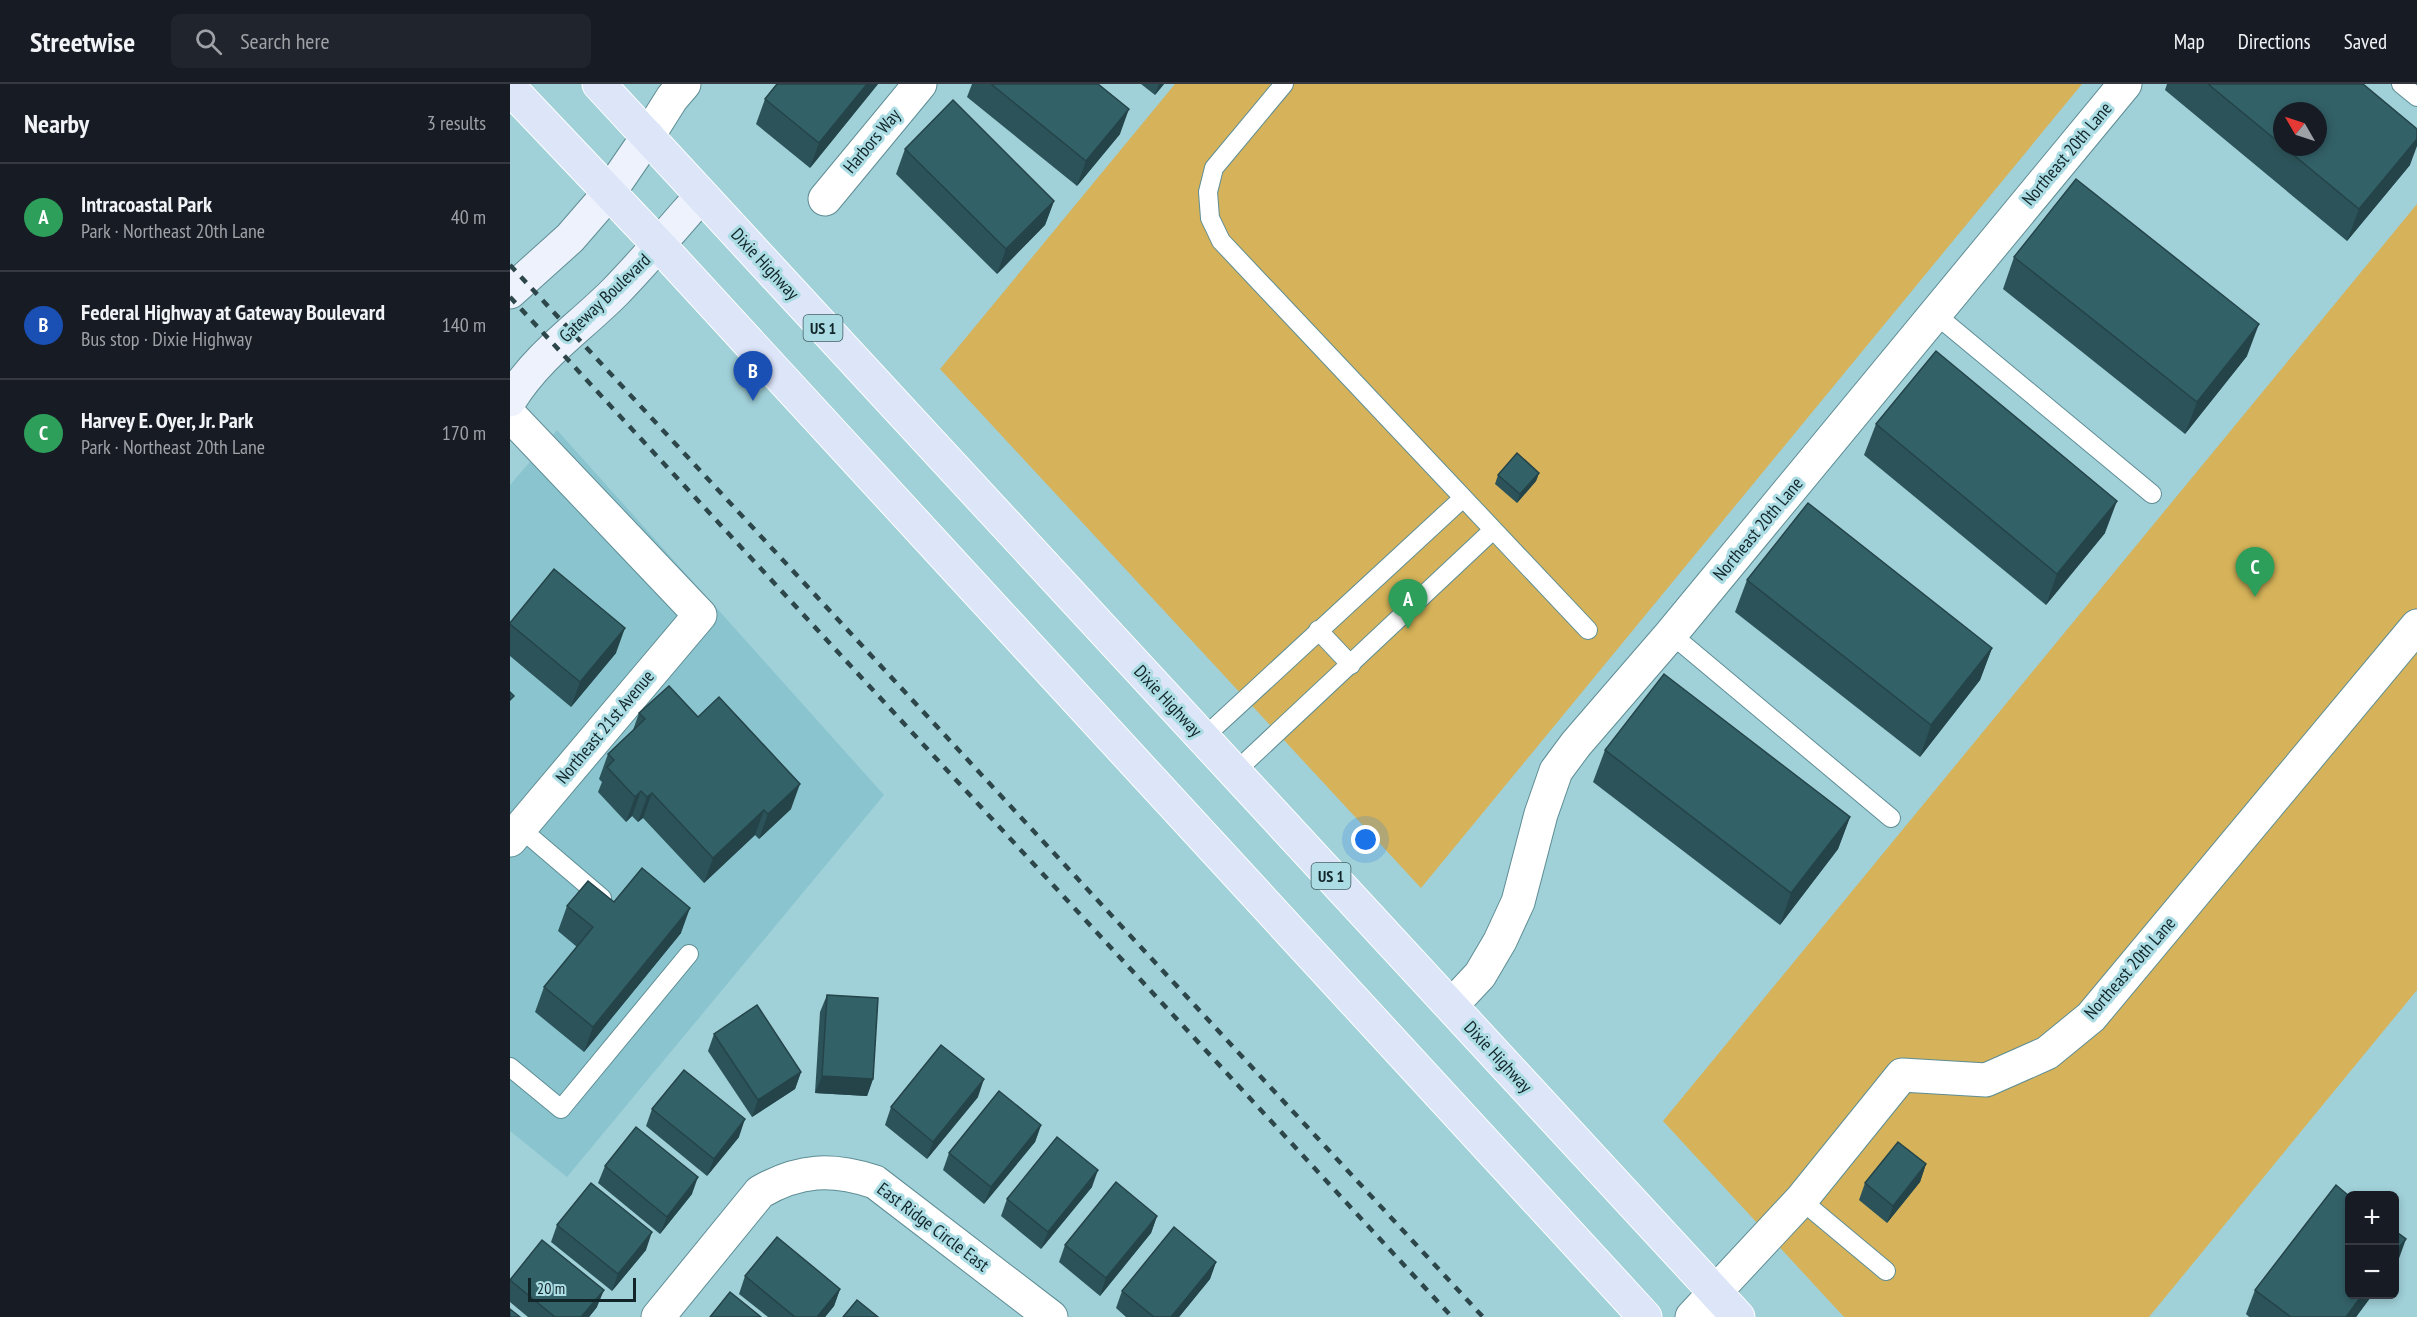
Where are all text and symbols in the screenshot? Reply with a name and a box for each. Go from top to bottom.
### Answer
search box [171,14,591,68]
text: Streetwise [30,23,135,60]
icon: search [192,25,225,58]
text: Search here [240,27,330,55]
text: Map [2174,28,2205,55]
text: Directions [2238,28,2311,55]
text: Saved [2344,28,2387,55]
street label: Northeast 20th Lane [2017,97,2117,210]
north arrow [2273,102,2327,156]
street label: Harbors Way [838,103,905,178]
text: Nearby [24,107,89,140]
text: 3 results [427,110,486,136]
text: Intracoastal Park [81,190,212,218]
text: A [38,204,49,230]
text: 40 m [451,204,486,230]
text: Park · Northeast 20th Lane [81,218,265,244]
street label: Dixie Highway [726,223,805,304]
street label: Gateway Boulevard [554,248,655,347]
text: Federal Highway at Gateway Boulevard [81,298,385,326]
text: B [39,312,48,338]
text: 140 m [442,312,486,338]
road number: US 1 [804,315,842,341]
text: Bus stop · Dixie Highway [81,326,252,352]
pin: B [734,352,772,401]
text: Harvey E. Oyer, Jr. Park [81,406,253,434]
text: C [39,420,48,446]
text: 170 m [442,420,486,446]
text: Park · Northeast 20th Lane [81,434,265,460]
street label: Northeast 20th Lane [1708,472,1808,585]
pin: C [2236,548,2274,597]
pin: A [1388,580,1428,629]
street label: Dixie Highway [1129,660,1208,741]
street label: Northeast 21st Avenue [550,665,659,788]
your location [1351,825,1380,854]
road number: US 1 [1312,863,1350,889]
street label: Northeast 20th Lane [2079,912,2180,1023]
street label: Dixie Highway [1459,1016,1538,1097]
street label: East Ridge Circle East [873,1177,994,1276]
map controls [2345,1191,2399,1299]
button: + [2345,1191,2399,1245]
button: − [2345,1245,2399,1299]
scale bar [528,1275,636,1302]
text: 20 m [537,1278,565,1298]

